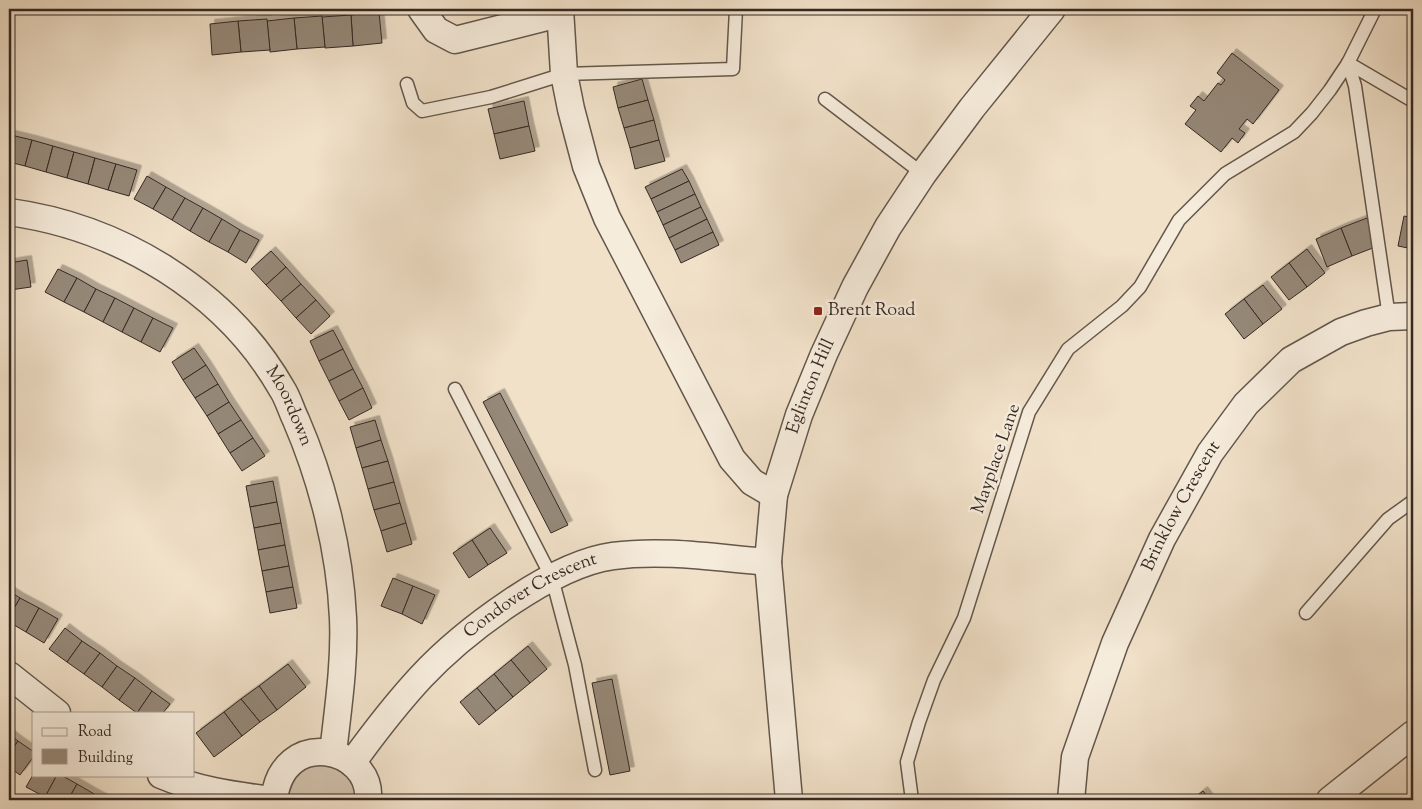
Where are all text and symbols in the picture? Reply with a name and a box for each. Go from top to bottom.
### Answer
place label: Brent Road [828,298,915,324]
marker: Brent Road [812,305,824,317]
street label: Eglinton Hill [781,335,842,437]
street label: Moordown [258,361,319,450]
street label: Mayplace Lane [966,400,1028,518]
street label: Brinklow Crescent [1136,436,1227,576]
street label: Condover Crescent [458,547,600,645]
legend [32,712,195,776]
text: Road [78,722,112,743]
text: Building [78,748,133,769]

